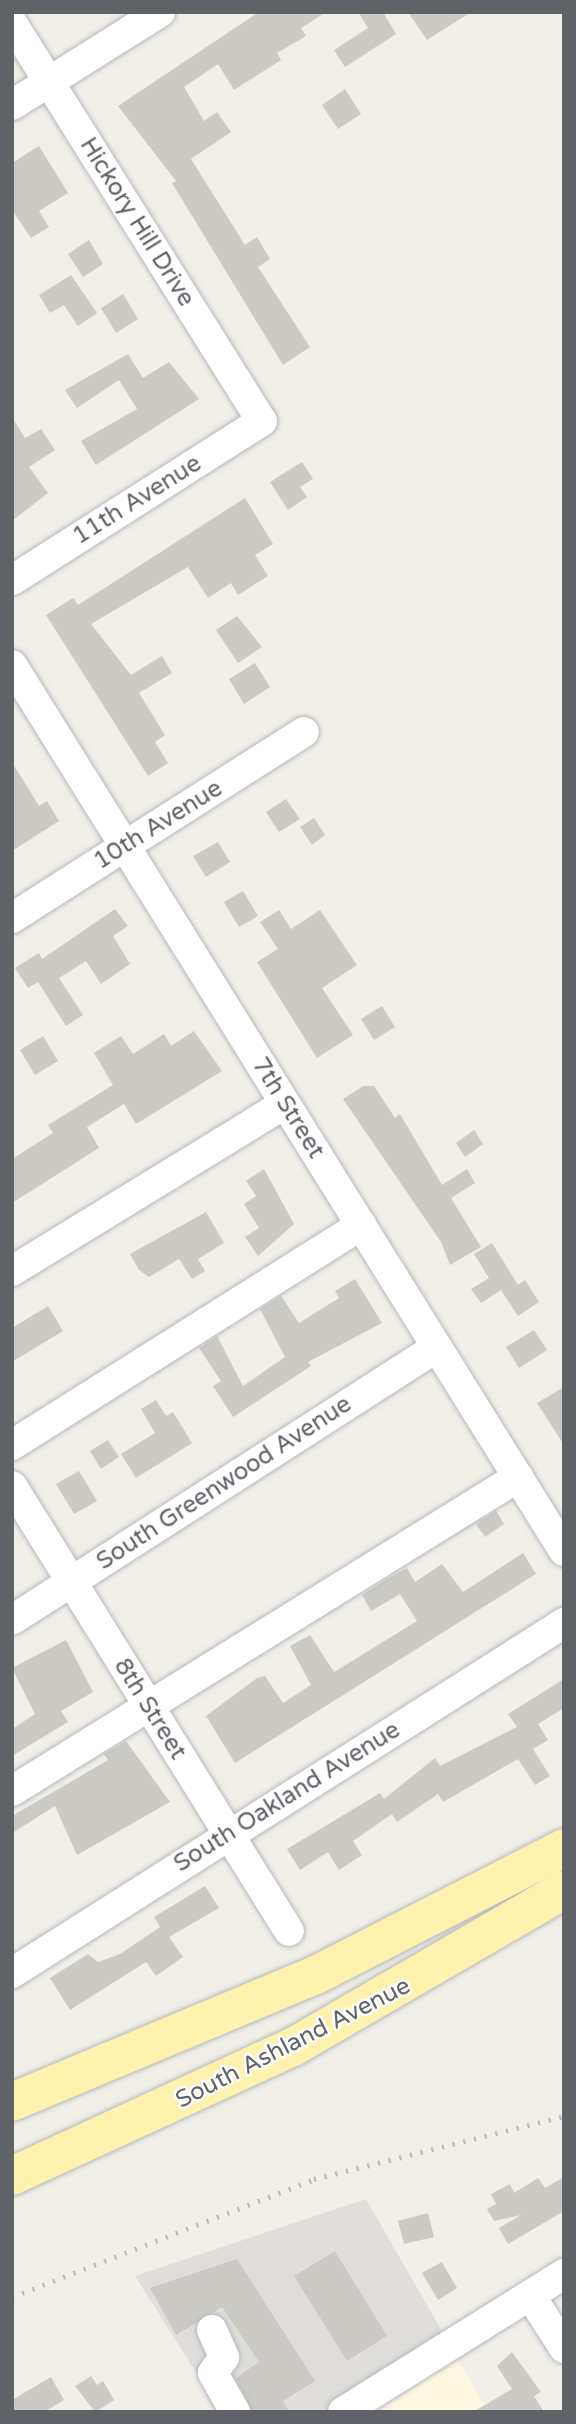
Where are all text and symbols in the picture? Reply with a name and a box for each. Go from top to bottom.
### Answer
street label: Hickory Hill Drive [73,132,201,312]
street label: 11th Avenue [67,449,207,551]
street label: 10th Avenue [88,774,228,876]
street label: 7th Street [246,1052,330,1164]
street label: South Greenwood Avenue [91,1390,357,1576]
street label: 8th Street [108,1653,192,1765]
street label: South Oakland Avenue [169,1716,405,1878]
street label: South Ashland Avenue [171,1971,415,2115]

